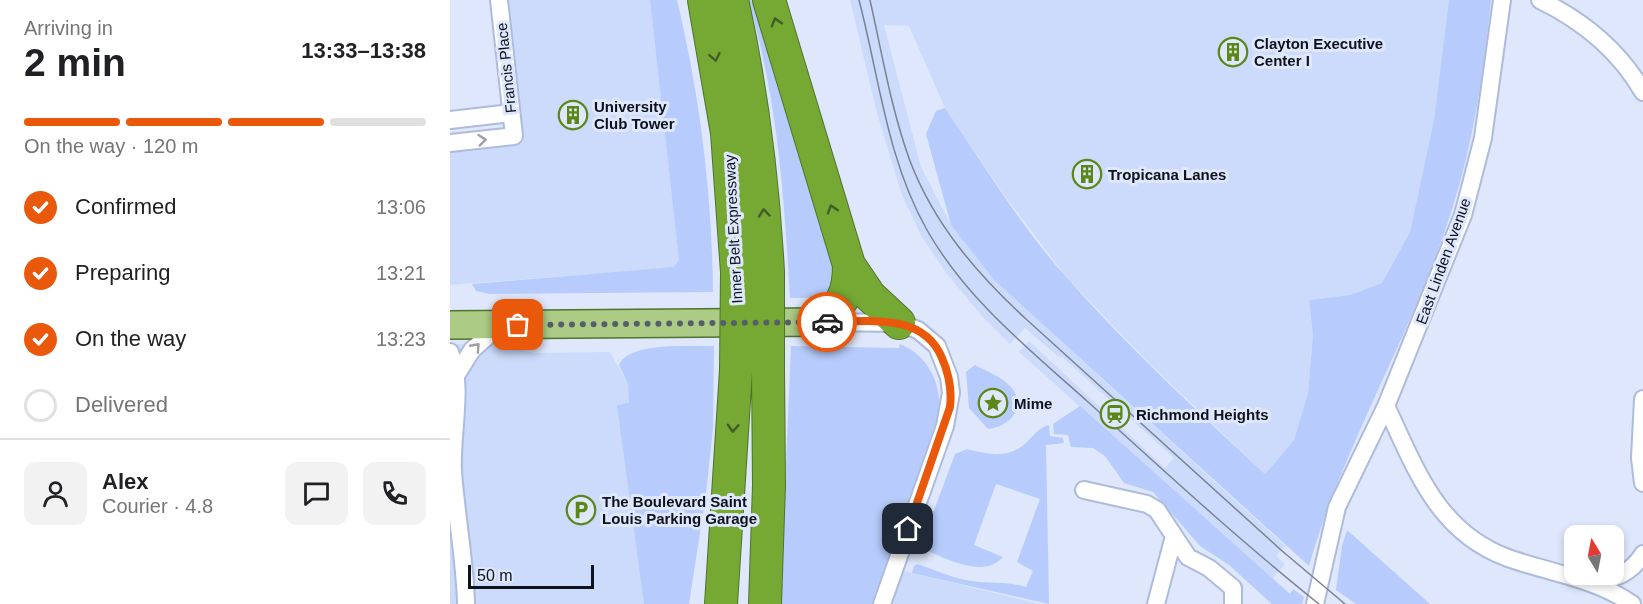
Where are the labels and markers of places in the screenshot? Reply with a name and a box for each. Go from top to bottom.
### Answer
place label: Clayton Executive Center I [1254,35,1383,69]
building icon: Clayton Executive Center I [1217,36,1249,68]
place label: University Club Tower [594,98,675,132]
building icon: University Club Tower [557,99,589,131]
building icon: Tropicana Lanes [1071,158,1103,190]
place label: Tropicana Lanes [1108,166,1226,183]
pin [492,299,543,350]
place icon: Mime [977,387,1009,419]
place label: Mime [1014,395,1052,412]
station icon: Richmond Heights [1099,398,1131,430]
place label: Richmond Heights [1136,406,1269,423]
place label: The Boulevard Saint Louis Parking Garage [602,493,757,527]
parking icon: The Boulevard Saint Louis Parking Garage [565,494,597,526]
pin [882,503,933,554]

